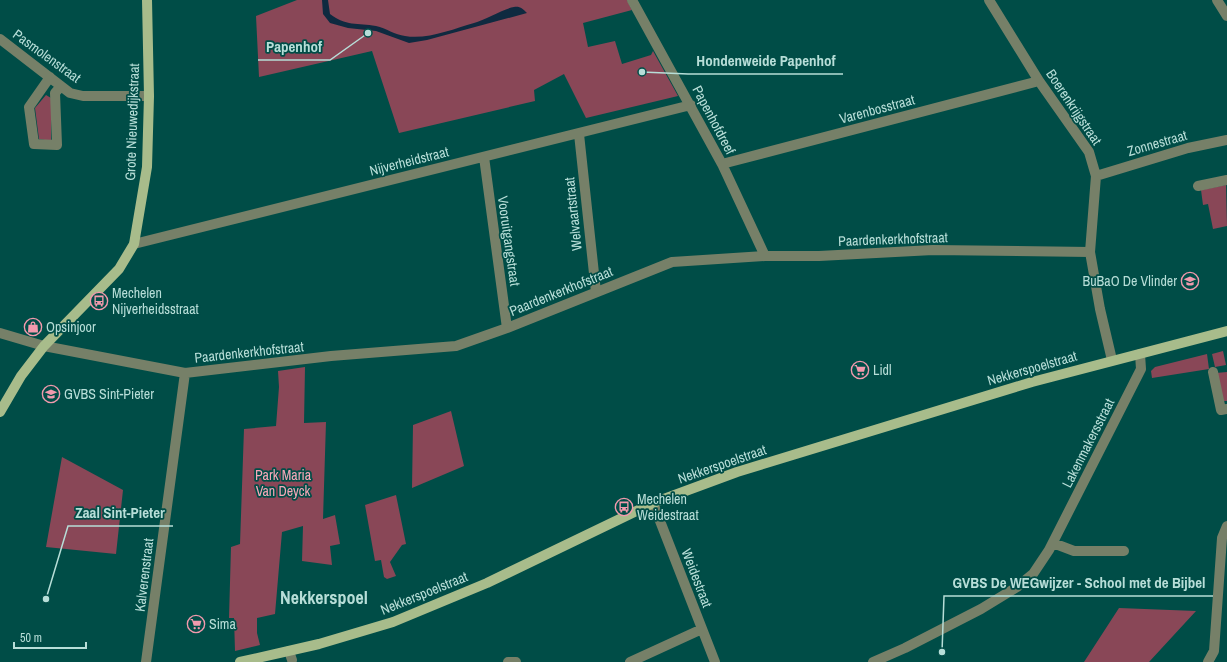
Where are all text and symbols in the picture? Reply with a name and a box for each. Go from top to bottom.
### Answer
street label: Pasmolenstraat [9,25,85,87]
callout: Papenhof [258,33,330,60]
text: Papenhof [266,36,323,57]
callout: Hondenweide Papenhof [688,47,843,74]
text: Hondenweide Papenhof [696,50,837,71]
street label: Grote Nieuwedijkstraat [121,63,143,181]
street label: Boerenkrijgstraat [1042,66,1106,148]
street label: Papenhofdreef [688,83,740,158]
street label: Varenbosstraat [837,90,917,128]
street label: Zonnestraat [1125,126,1189,160]
street label: Nijverheidstraat [368,142,450,180]
street label: Welvaartstraat [560,176,586,252]
street label: Vooruitgangstraat [494,195,524,287]
street label: Paardenkerkhofstraat [838,228,948,250]
street label: Paardenkerkhofstraat [507,262,615,320]
school or university icon: BuBaO De Vlinder [1180,271,1200,291]
place label: BuBaO De Vlinder [1083,272,1177,290]
place label: Mechelen Nijverheidsstraat [112,284,199,318]
bus stop icon: Mechelen Nijverheidsstraat [89,291,109,311]
shop icon: Opsinjoor [23,317,43,337]
place label: Opsinjoor [46,318,96,336]
street label: Paardenkerkhofstraat [193,337,305,367]
street label: Nekkerspoelstraat [985,347,1079,389]
supermarket icon: Lidl [850,360,870,380]
place label: Lidl [873,361,892,379]
school or university icon: GVBS Sint-Pieter [41,384,61,404]
place label: GVBS Sint-Pieter [64,385,154,403]
street label: Lakenmakersstraat [1058,395,1118,491]
street label: Nekkerspoelstraat [675,440,769,488]
park label: Park Maria Van Deyck [255,466,312,500]
place label: Mechelen Weidestraat [637,490,699,524]
bus stop icon: Mechelen Weidestraat [614,497,634,517]
callout: Zaal Sint-Pieter [68,499,173,526]
text: Zaal Sint-Pieter [75,502,165,523]
street label: Kalverenstraat [131,537,157,613]
street label: Weidestraat [678,546,716,610]
street label: Nekkerspoelstraat [378,567,470,619]
callout: GVBS De WEGwijzer - School met de Bijbel [944,569,1213,596]
text: GVBS De WEGwijzer - School met de Bijbel [953,572,1205,593]
district label: Nekkerspoel [280,585,368,610]
supermarket icon: Sima [186,614,206,634]
place label: Sima [209,615,236,633]
scale bar [14,624,86,650]
text: 50 m [20,630,42,646]

